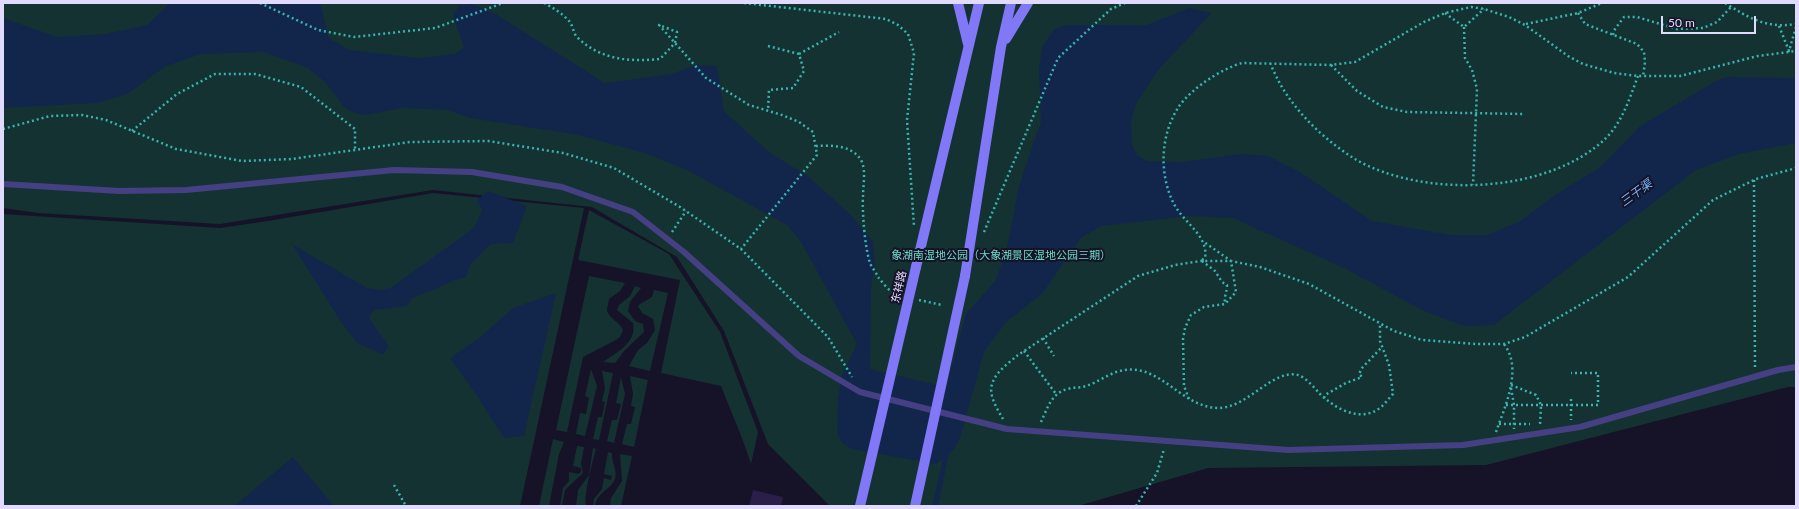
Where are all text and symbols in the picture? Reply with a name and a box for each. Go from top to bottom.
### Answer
scale bar [1663,8,1758,34]
text: 50 m [1668,15,1695,30]
water label: 三干渠 [1617,177,1655,209]
park label: 象湖南湿地公园（大象湖景区湿地公园三期） [891,248,1111,262]
street label: 东祥路 [889,269,909,305]

